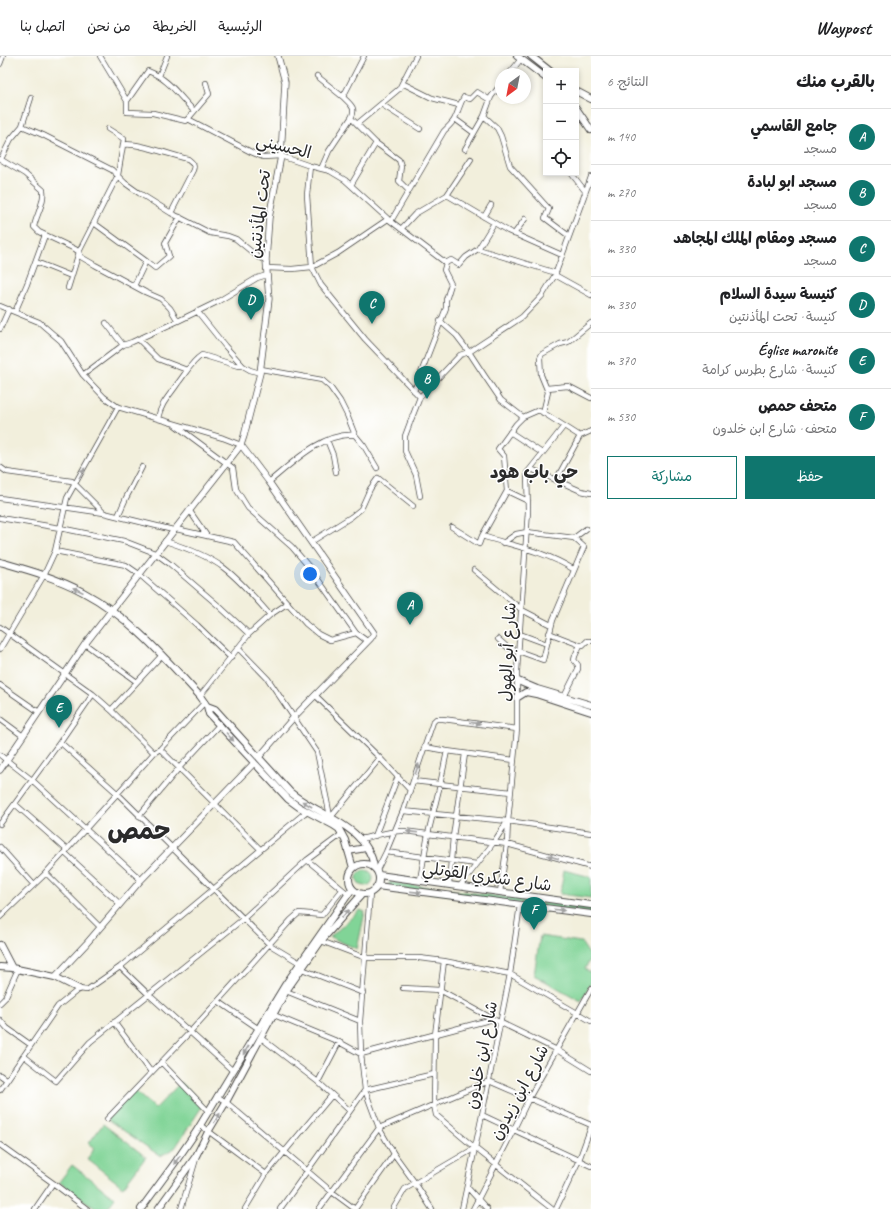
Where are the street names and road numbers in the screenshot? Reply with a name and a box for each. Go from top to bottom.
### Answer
street label: الحسيني [253,130,314,167]
street label: تحت المأذنتين [244,167,275,260]
street label: شارع أبو الهول [494,602,522,702]
street label: شارع شكري القوتلي [420,857,553,900]
street label: شارع ابن خلدون [461,999,503,1111]
street label: شارع ابن زيدون [485,1041,554,1144]

